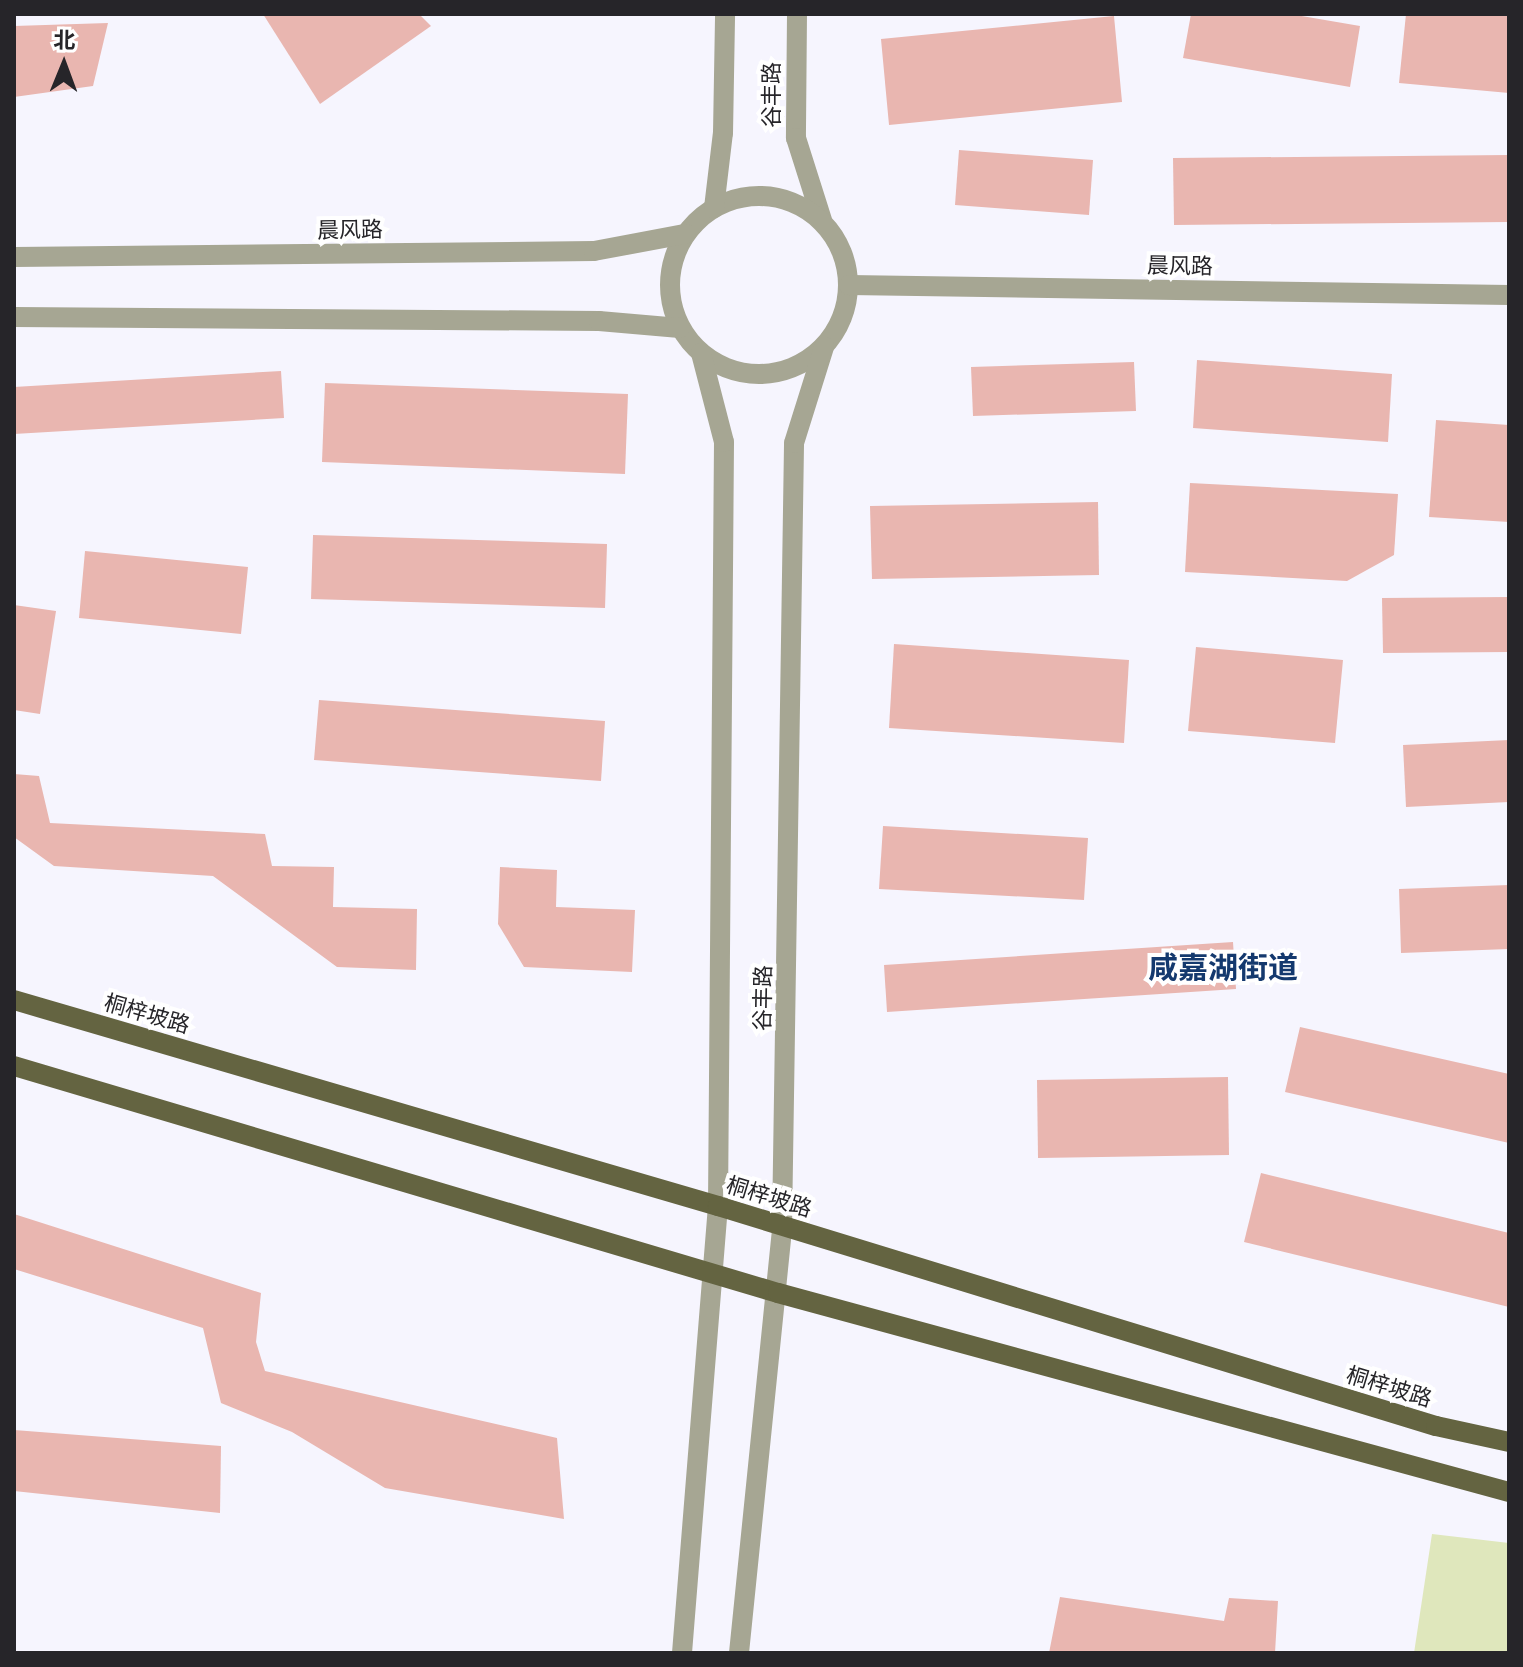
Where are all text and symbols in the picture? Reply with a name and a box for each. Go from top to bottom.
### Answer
north arrow [24,24,104,104]
text: 北 [53,25,76,55]
street label: 谷丰路 [759,62,785,128]
street label: 晨风路 [317,216,383,244]
street label: 晨风路 [1147,252,1213,280]
district label: 咸嘉湖街道 [1148,950,1298,986]
street label: 谷丰路 [749,965,777,1031]
street label: 桐梓坡路 [101,989,193,1039]
street label: 桐梓坡路 [723,1172,815,1222]
street label: 桐梓坡路 [1343,1362,1435,1412]

